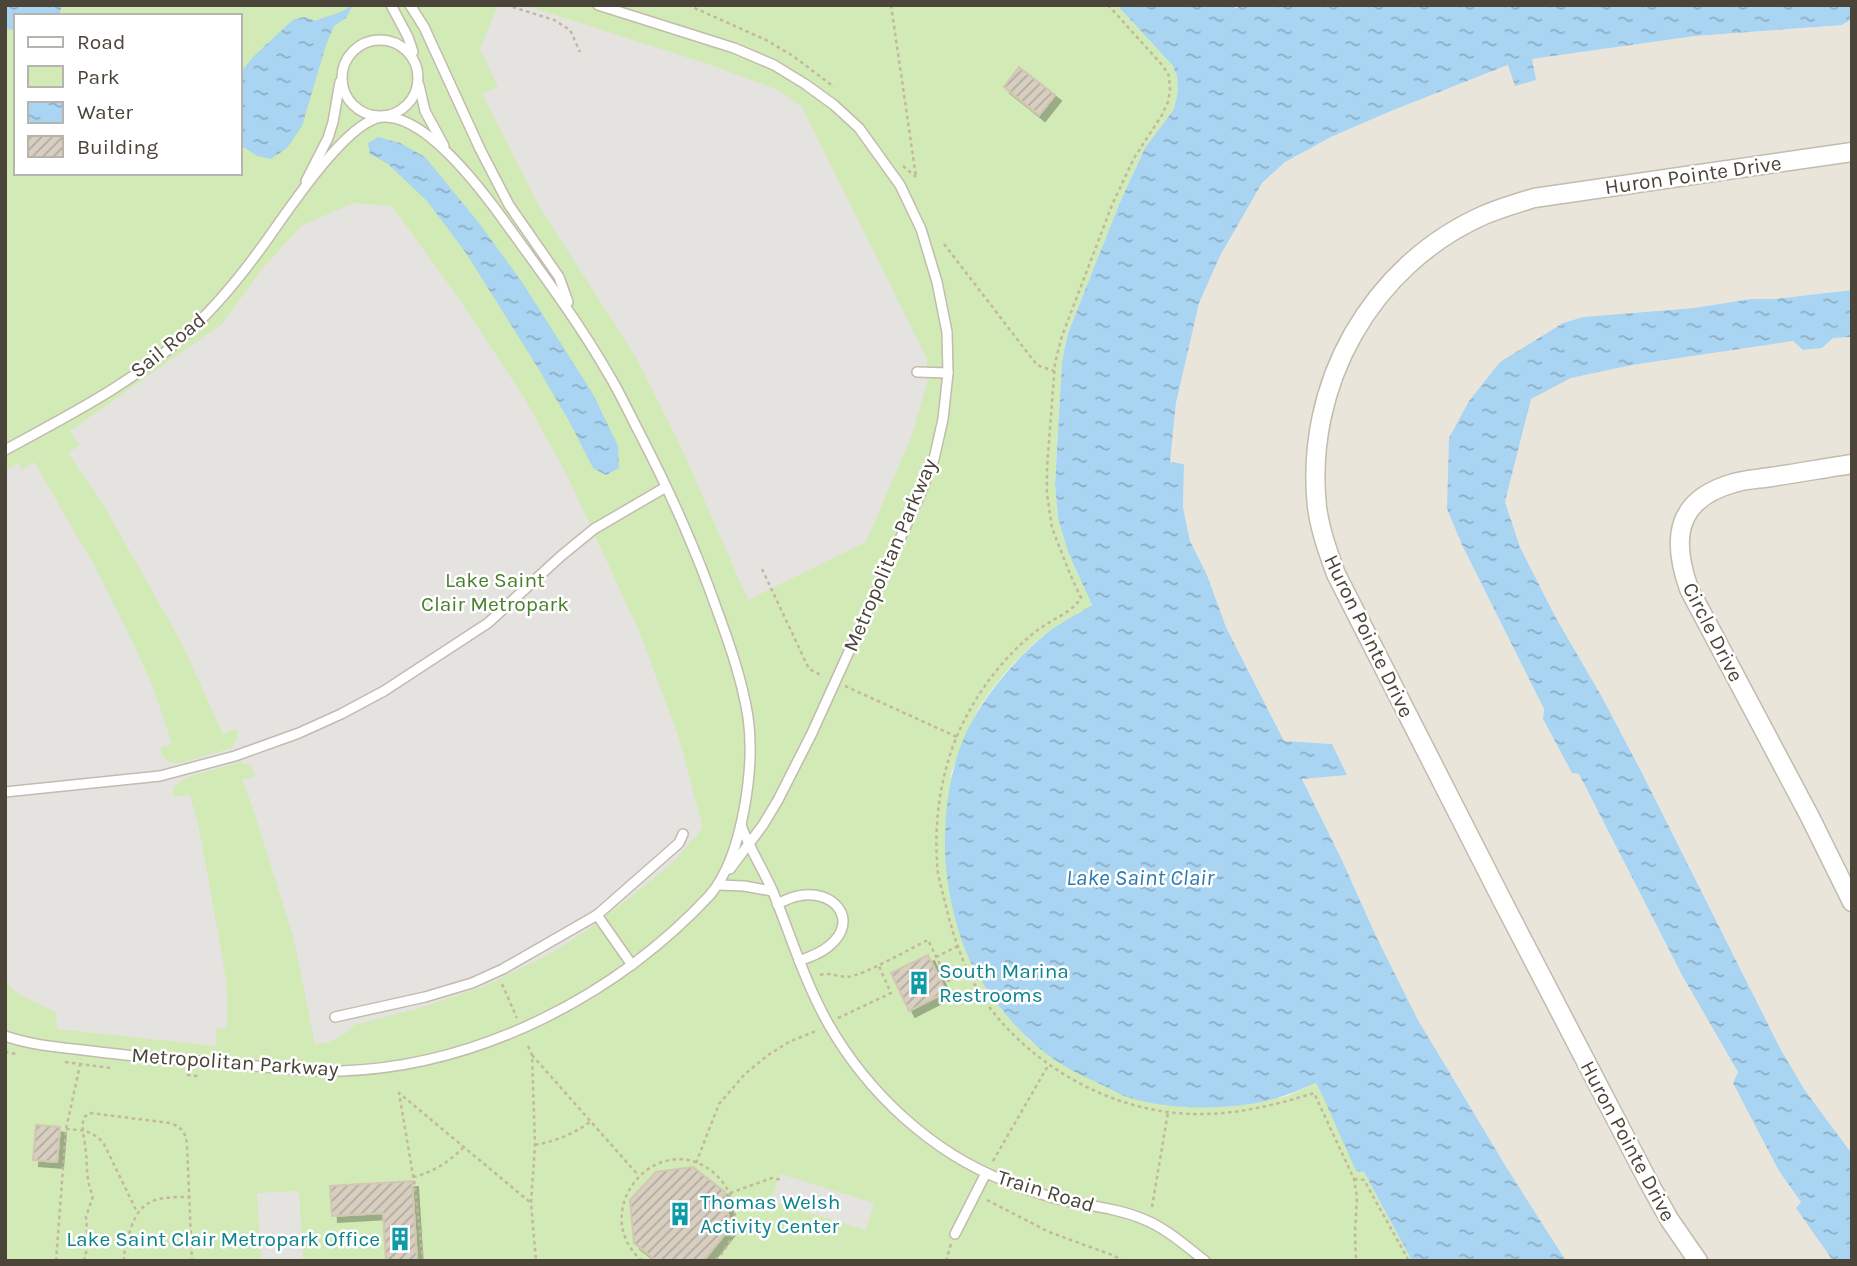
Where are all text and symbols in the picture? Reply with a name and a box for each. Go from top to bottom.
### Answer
legend [14,14,242,175]
text: Road [77,30,125,54]
text: Park [77,65,120,89]
text: Water [77,100,133,124]
text: Building [77,135,158,159]
street label: Huron Pointe Drive [1603,151,1783,199]
street label: Sail Road [126,307,210,383]
street label: Metropolitan Parkway [838,455,942,655]
street label: Huron Pointe Drive [1319,551,1419,721]
park label: Lake Saint Clair Metropark [421,568,569,616]
street label: Circle Drive [1678,578,1748,686]
water label: Lake Saint Clair [1066,864,1215,891]
place label: South Marina Restrooms [939,959,1069,1007]
building icon: South Marina Restrooms [905,969,933,997]
street label: Metropolitan Parkway [131,1043,340,1081]
street label: Huron Pointe Drive [1576,1057,1680,1225]
street label: Train Road [994,1165,1098,1217]
place label: Thomas Welsh Activity Center [700,1190,840,1238]
building icon: Thomas Welsh Activity Center [666,1200,694,1228]
building icon: Lake Saint Clair Metropark Office [386,1225,414,1253]
place label: Lake Saint Clair Metropark Office [66,1227,380,1251]

